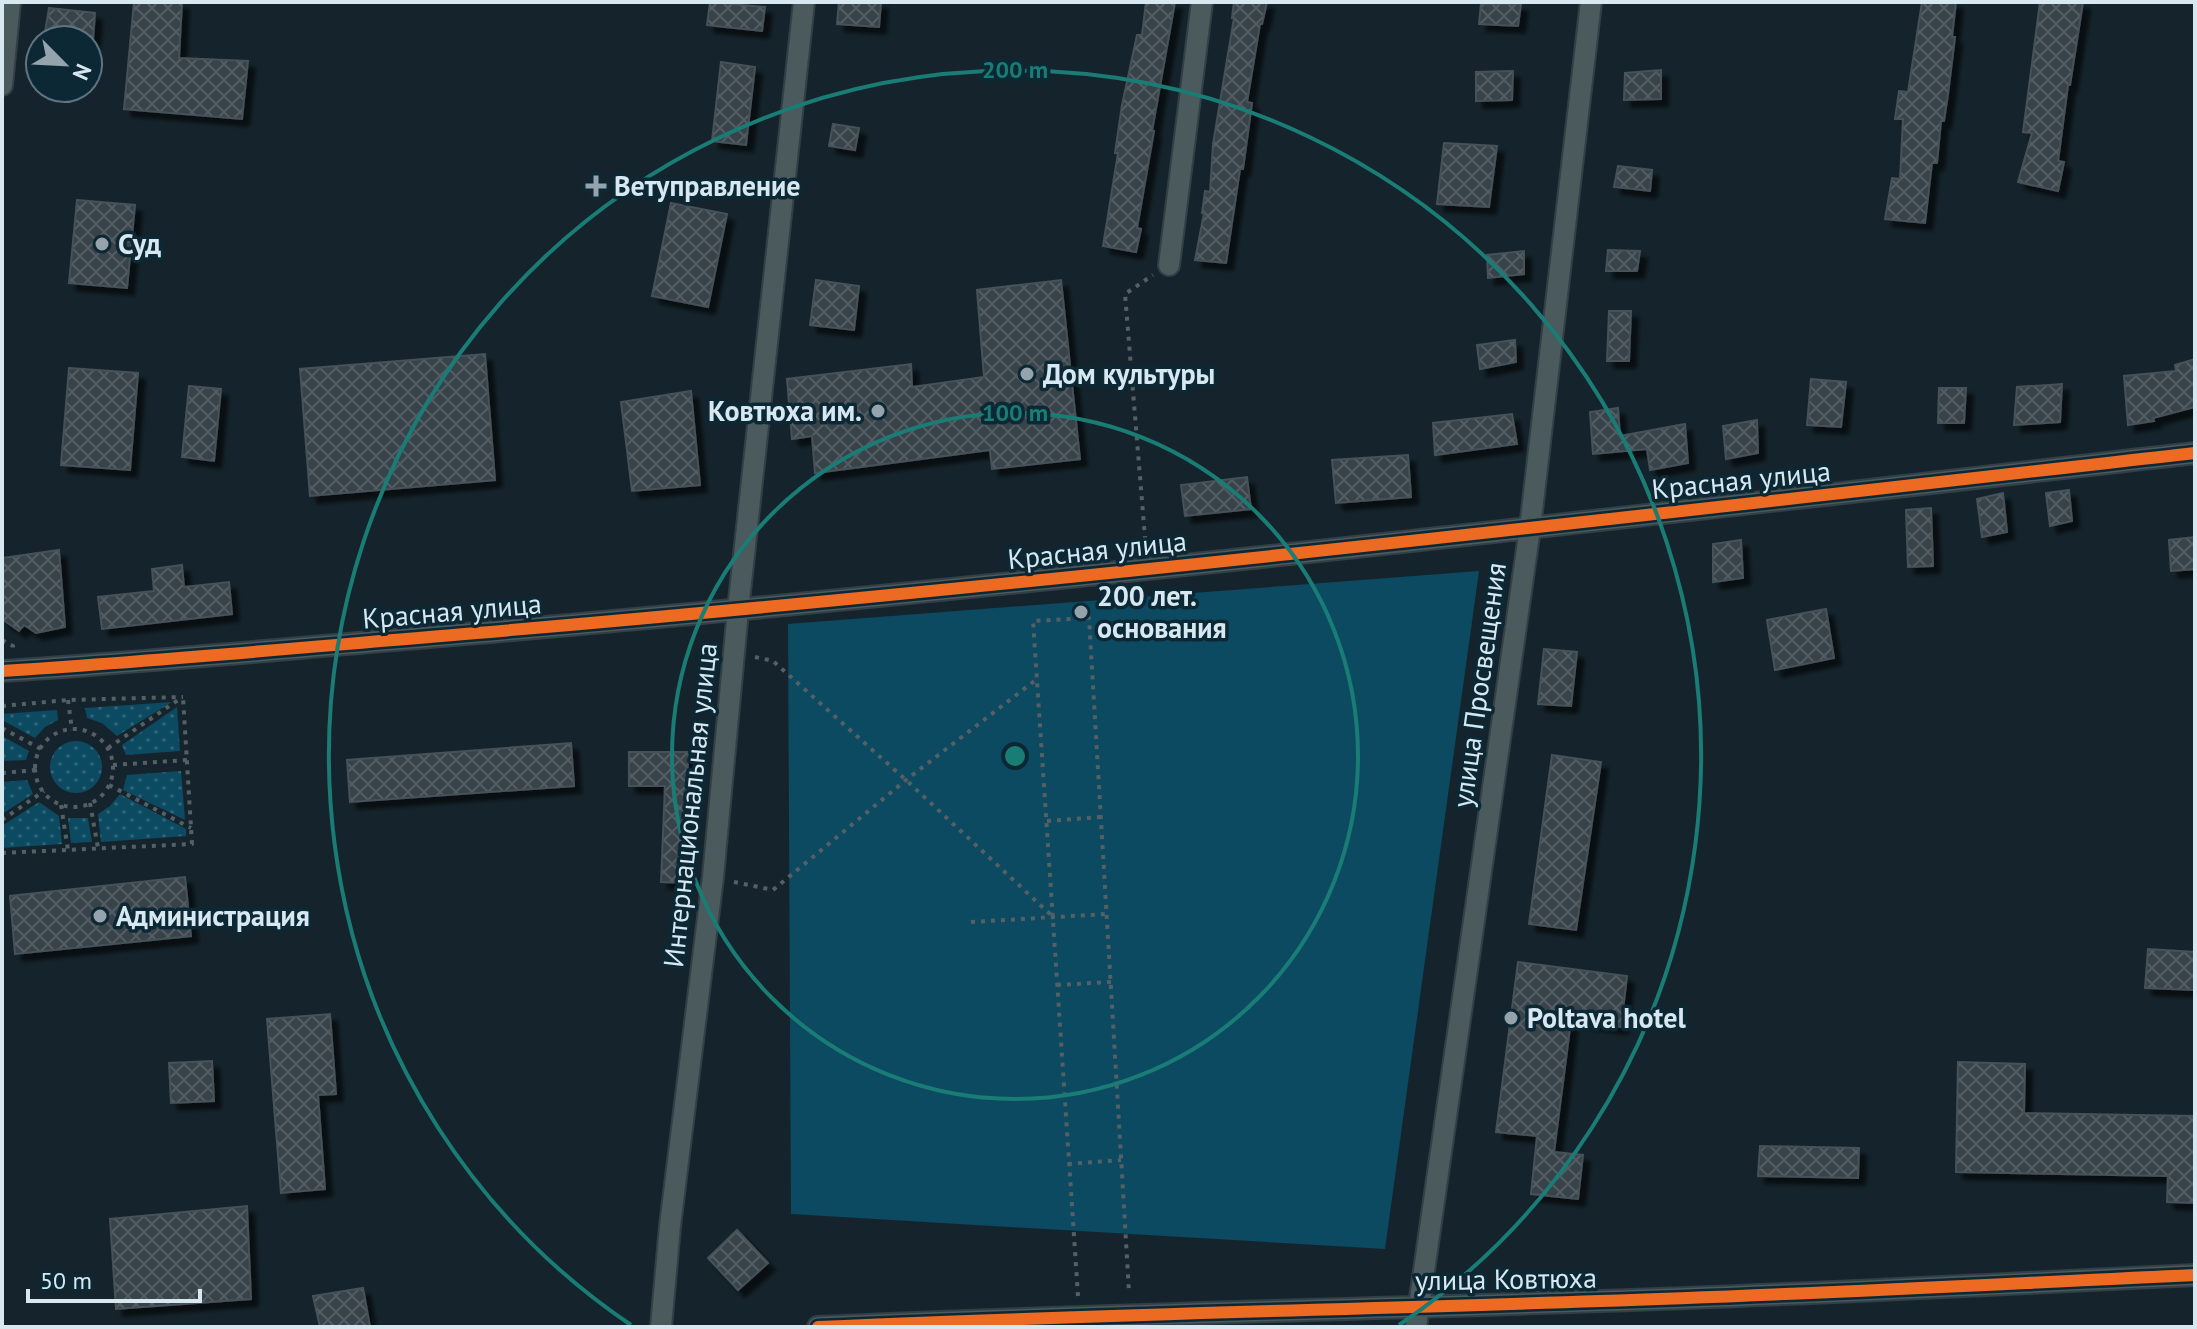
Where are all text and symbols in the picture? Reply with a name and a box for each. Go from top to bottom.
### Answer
north arrow [24,24,104,104]
text: 200 m [982,54,1048,85]
text: N [67,60,98,84]
place label: Ветуправление [614,167,801,204]
marker: Ветуправление [585,175,607,197]
place label: Суд [118,225,161,262]
marker: Суд [93,235,111,253]
place label: Дом культуры [1043,355,1215,392]
marker: Дом культуры [1018,365,1036,383]
place label: Ковтюха им. [708,392,862,429]
text: 100 m [982,397,1048,428]
marker: Ковтюха им. [869,402,887,420]
street label: Красная улица [1650,452,1832,507]
street label: Красная улица [1006,522,1188,577]
street label: улица Просвещения [1443,560,1514,810]
place label: 200 лет. основания [1097,577,1227,646]
street label: Красная улица [361,584,543,637]
marker: 200 лет. основания [1072,603,1090,621]
street label: Интернациональная улица [654,641,725,969]
centre of rings [1001,742,1029,770]
place label: Администрация [116,897,310,934]
marker: Администрация [91,907,109,925]
place label: Poltava hotel [1527,999,1686,1036]
marker: Poltava hotel [1502,1009,1520,1027]
scale bar [28,1253,200,1303]
street label: улица Ковтюха [1415,1258,1597,1299]
text: 50 m [40,1265,92,1296]

